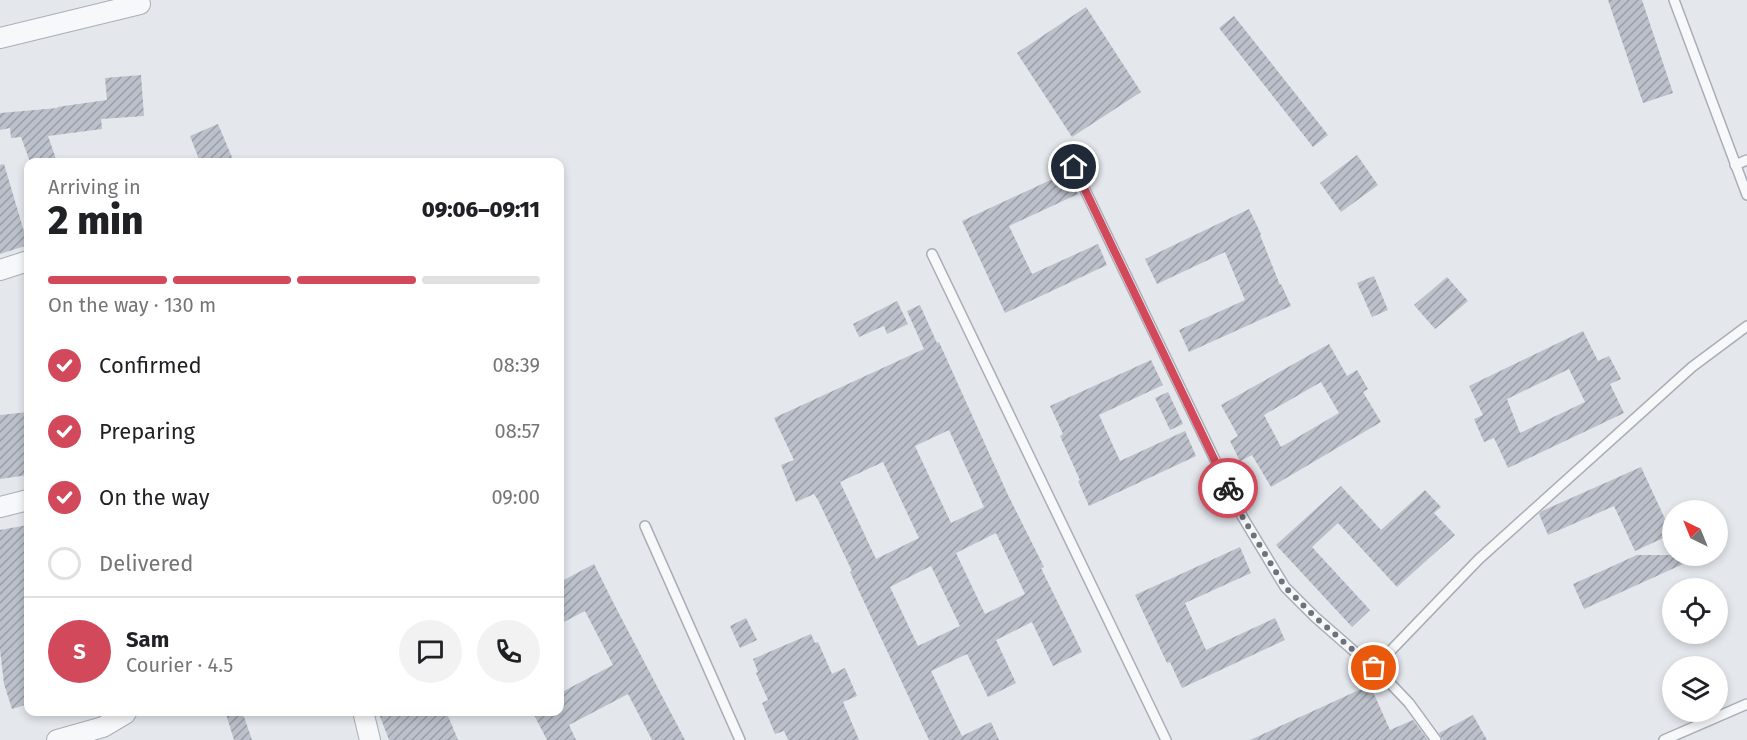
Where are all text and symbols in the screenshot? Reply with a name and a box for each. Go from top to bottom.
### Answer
pin [1048,141,1099,192]
icon: home [1057,150,1090,183]
text: Arriving in [48,175,141,199]
text: 09:06–09:11 [422,196,540,223]
text: 2 min [48,198,144,244]
text: On the way · 130 m [48,293,216,317]
icon: check [48,349,81,382]
text: Confirmed [99,352,202,379]
text: 08:39 [493,353,540,377]
icon: check [48,415,81,448]
text: Preparing [99,418,195,445]
text: 08:57 [495,419,540,443]
courier [1198,458,1258,518]
icon: bike [1212,472,1245,505]
icon: check [48,481,81,514]
text: On the way [99,484,210,511]
text: 09:00 [491,485,540,509]
north arrow [1662,500,1728,566]
map controls [1662,500,1728,722]
text: Delivered [99,550,194,577]
button: locate [1662,578,1728,644]
button: chat [399,620,462,683]
button: phone [477,620,540,683]
text: Sam [126,626,169,653]
text: S [73,638,86,665]
pin [1348,642,1399,693]
icon: bag [1357,651,1390,684]
text: Courier · 4.5 [126,653,233,677]
button: layers [1662,656,1728,722]

